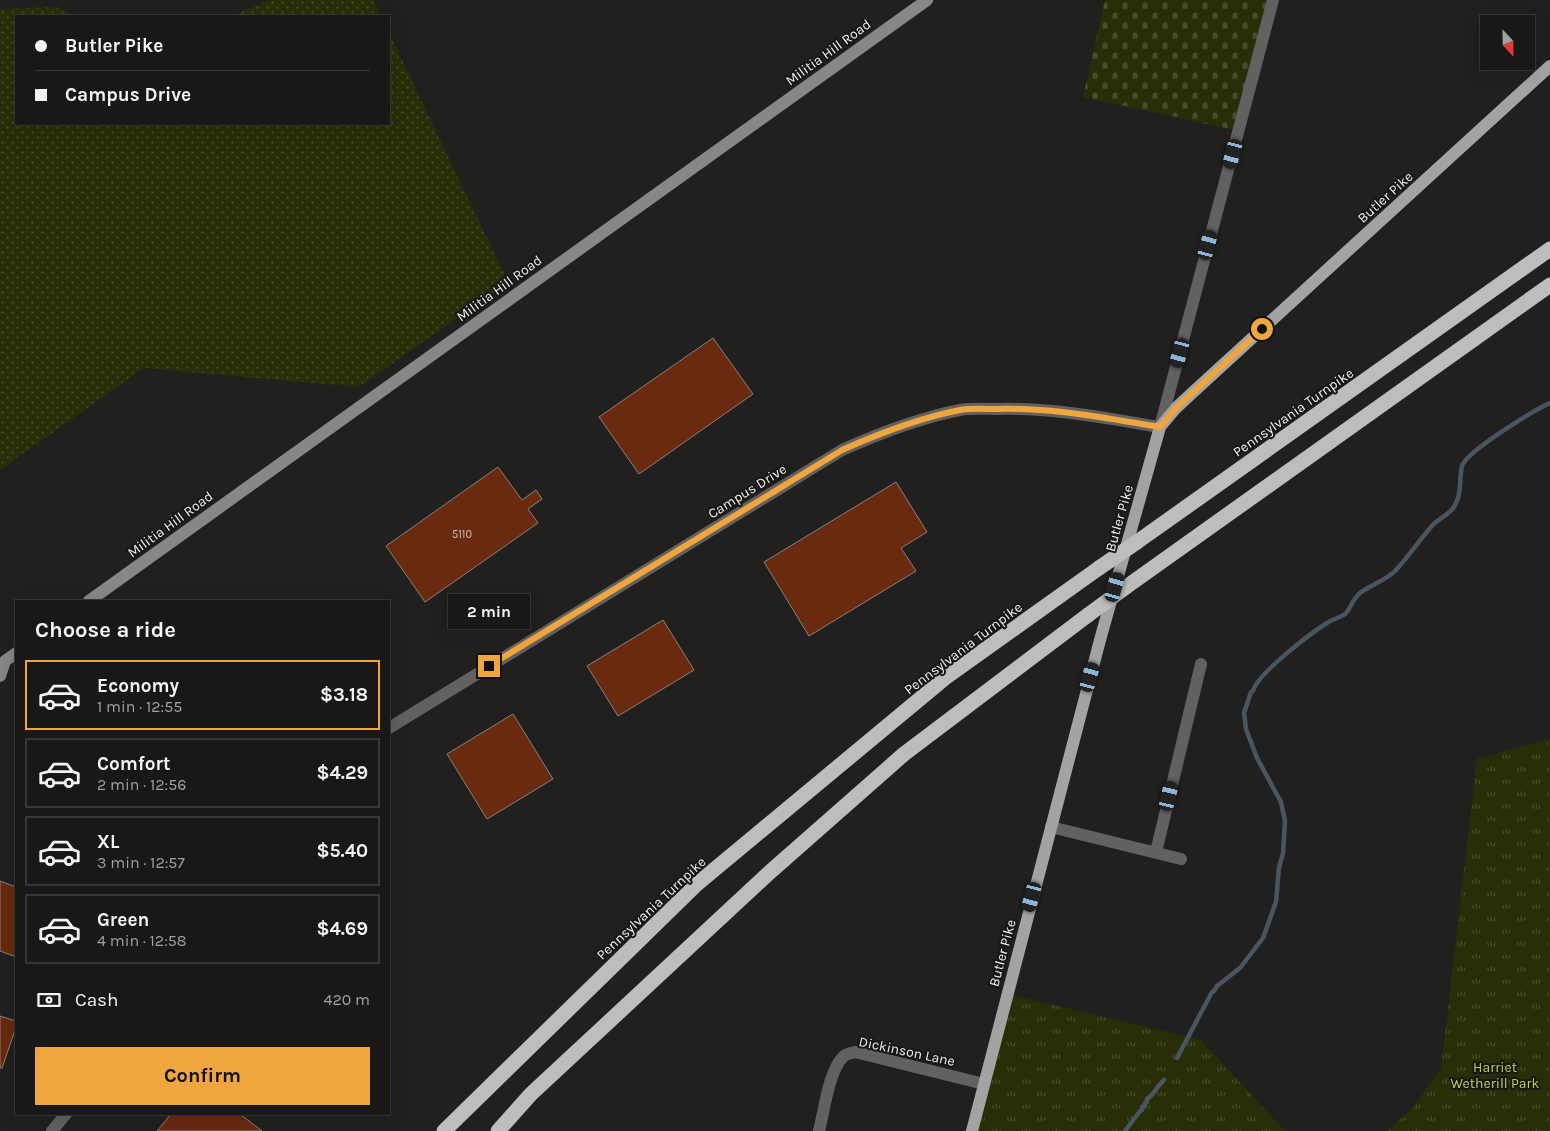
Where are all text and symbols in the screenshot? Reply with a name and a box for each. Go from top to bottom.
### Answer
north arrow [1480,15,1535,70]
map controls [1480,15,1535,70]
street label: Militia Hill Road [782,16,874,89]
text: Butler Pike [65,35,163,57]
text: Campus Drive [65,84,191,106]
car [1221,138,1244,170]
street label: Butler Pike [1354,168,1417,227]
car [1196,229,1219,261]
street label: Militia Hill Road [453,252,545,325]
route start [1251,318,1273,340]
car [1168,337,1191,369]
street label: Pennsylvania Turnpike [1230,364,1357,460]
street label: Campus Drive [705,461,790,522]
street label: Butler Pike [1102,483,1137,554]
street label: Militia Hill Road [124,488,216,561]
house number: 5110 [452,528,472,541]
car [1103,571,1126,603]
callout: 2 min [448,594,530,628]
street label: Pennsylvania Turnpike [901,599,1026,698]
text: 2 min [467,602,511,621]
text: Choose a ride [35,617,176,643]
route end [478,655,500,677]
car [1078,661,1101,693]
icon: car [37,673,82,718]
text: Economy [97,675,179,697]
text: $3.18 [320,684,368,706]
text: 1 min · 12:55 [97,697,182,716]
icon: car [37,751,82,796]
text: Comfort [97,753,171,775]
text: $4.29 [316,762,368,784]
text: 2 min · 12:56 [97,775,186,794]
car [1158,780,1179,812]
icon: car [37,829,82,874]
text: XL [97,831,119,853]
text: $5.40 [316,840,368,862]
text: 3 min · 12:57 [97,853,185,872]
street label: Pennsylvania Turnpike [593,853,710,963]
car [1020,881,1043,913]
icon: car [37,907,82,952]
text: Green [97,909,149,931]
text: $4.69 [316,918,368,940]
street label: Butler Pike [985,918,1020,989]
text: 4 min · 12:58 [97,931,187,950]
icon: cash [35,986,63,1014]
text: Cash [75,989,119,1011]
text: 420 m [324,990,370,1009]
street label: Dickinson Lane [857,1033,957,1070]
button: Confirm [35,1047,370,1105]
park label: Harriet Wetherill Park [1451,1059,1540,1092]

